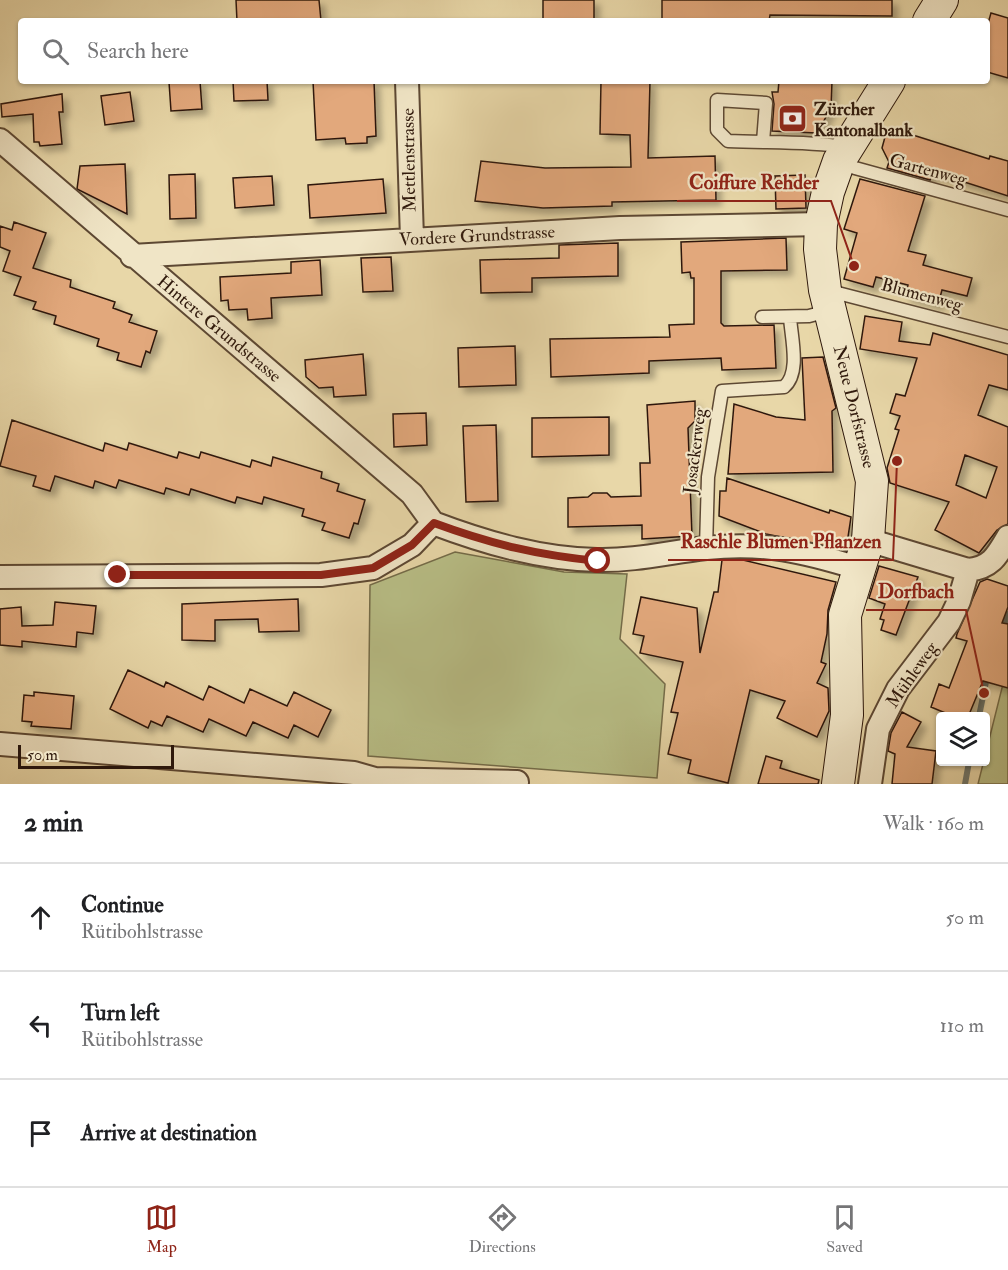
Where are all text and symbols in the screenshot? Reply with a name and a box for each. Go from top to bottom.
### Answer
search box [18,18,990,84]
icon: search [39,35,72,68]
text: Search here [87,37,189,65]
place label: Zürcher Kantonalbank [814,98,913,142]
bank icon: Zürcher Kantonalbank [777,103,809,135]
street label: Mettlenstrasse [397,108,421,212]
street label: Gartenweg [887,149,970,192]
callout: Coiffure Rehder [677,163,831,201]
text: Coiffure Rehder [689,170,820,195]
street label: Vordere Grundstrasse [398,220,556,252]
street label: Hintere Grundstrasse [152,270,286,388]
street label: Blumenweg [879,273,966,317]
street label: Neue Dorfstrasse [828,343,880,471]
street label: Josackerweg [678,406,712,496]
callout: Raschle Blumen Pflanzen [668,522,893,560]
text: Raschle Blumen Pflanzen [680,529,882,554]
route start [584,547,610,573]
route end [104,561,130,587]
callout: Dorfbach [866,572,966,610]
text: Dorfbach [878,579,955,604]
street label: Mühleweg [881,637,944,712]
map controls [936,712,990,766]
button: layers [936,712,990,766]
scale bar [18,742,174,770]
text: 50 m [27,745,58,765]
text: 2 min [24,807,83,839]
text: Walk · 160 m [883,811,984,836]
text: Continue [81,891,164,919]
icon: ahead [24,901,57,934]
text: 50 m [945,905,984,930]
text: Rütibohlstrasse [81,919,203,944]
text: Turn left [81,999,160,1027]
icon: left [24,1009,57,1042]
text: 110 m [940,1013,984,1038]
text: Rütibohlstrasse [81,1027,203,1052]
icon: arrive [24,1117,57,1150]
text: Arrive at destination [81,1119,257,1147]
tab: Map [145,1201,178,1257]
tab: Directions [469,1201,536,1257]
tab: Saved [826,1201,863,1257]

